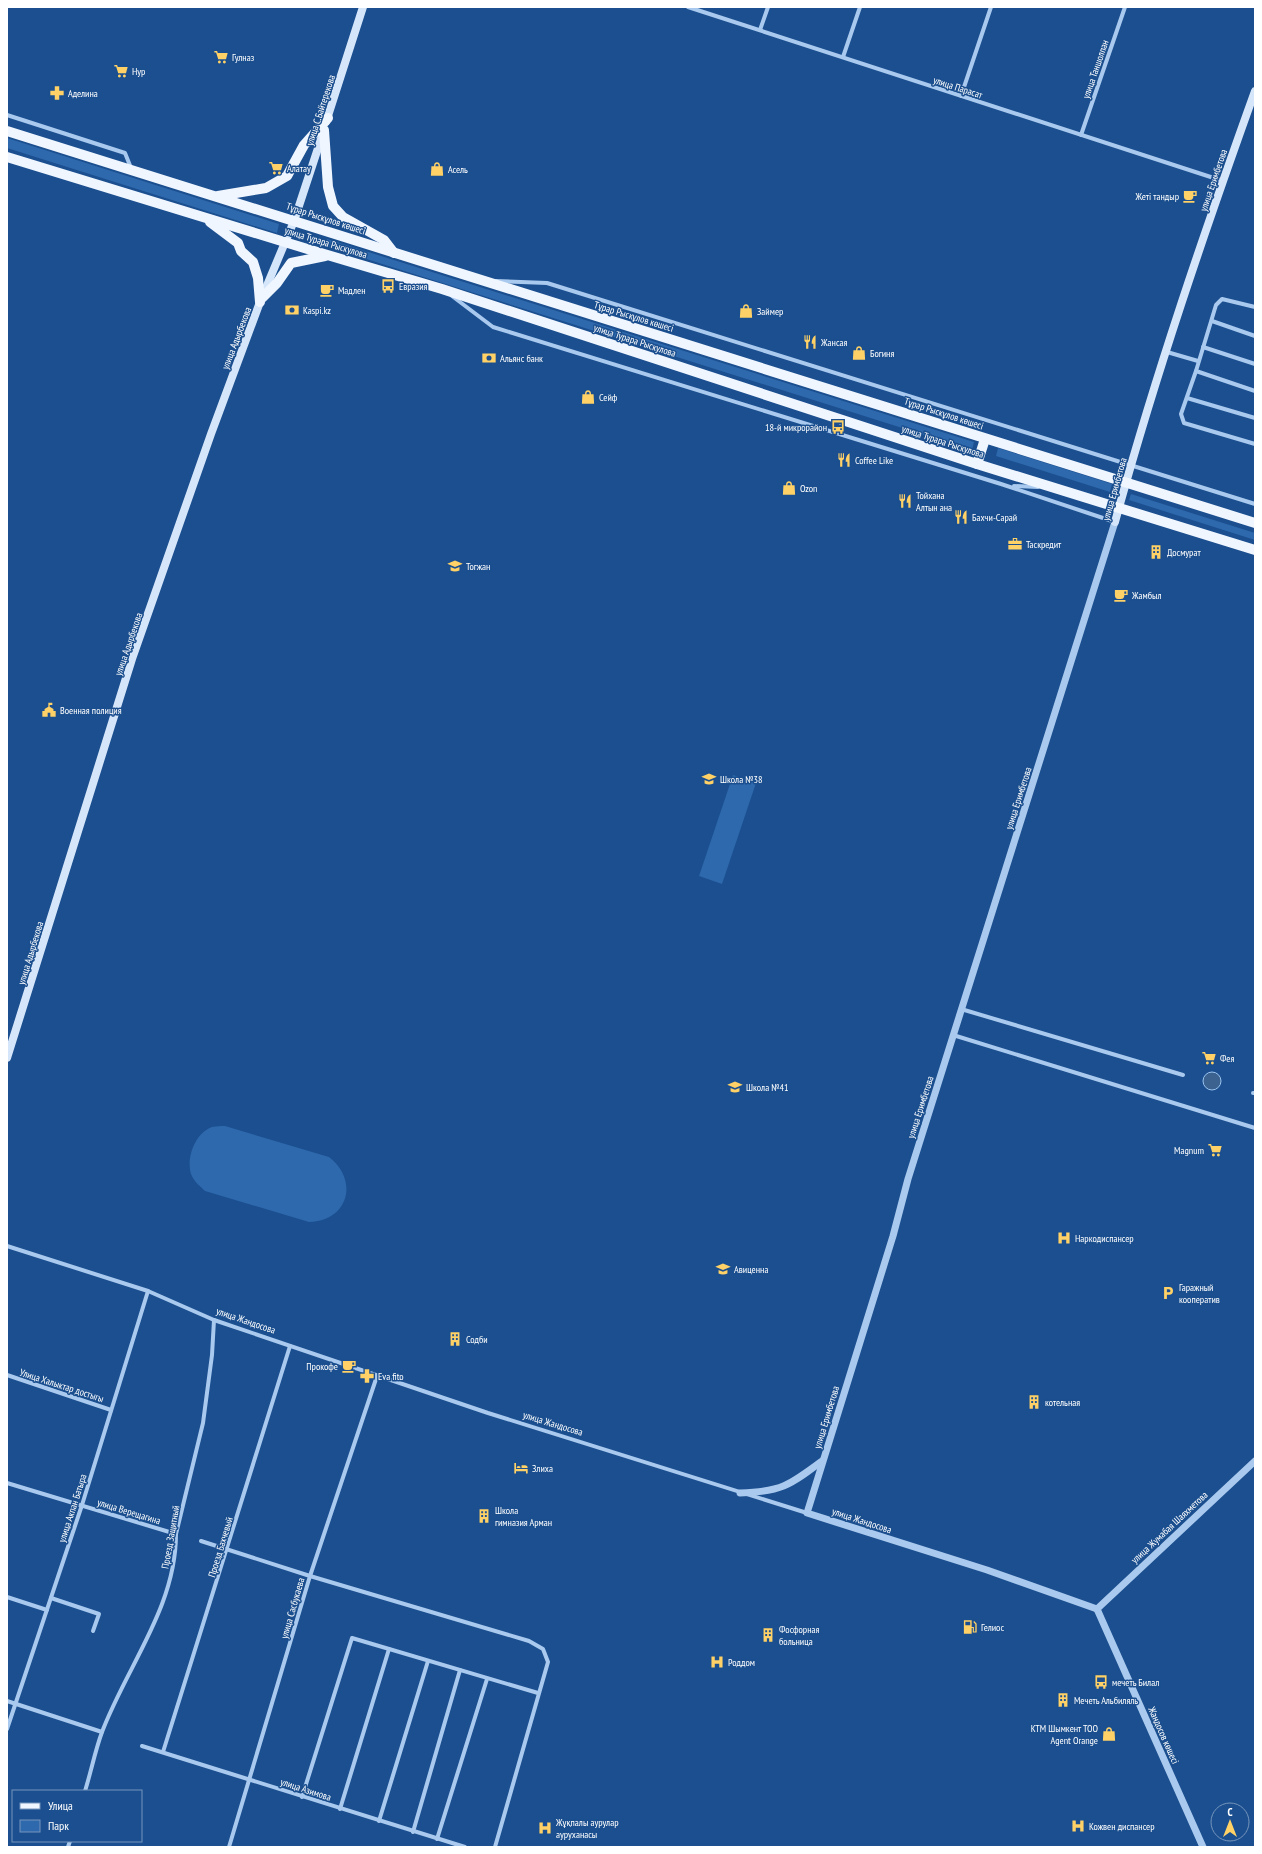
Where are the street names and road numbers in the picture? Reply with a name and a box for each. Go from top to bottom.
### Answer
street label: улица Таншолпан [1079,38,1112,100]
street label: улица С.Байтерекова [303,73,338,147]
street label: улица Парасат [932,73,985,102]
street label: улица Еримбетова [1197,147,1230,213]
street label: Тұрар Рыскұлов көшесі [285,200,367,237]
street label: улица Турара Рыскулова [283,224,369,261]
street label: Тұрар Рыскұлов көшесі [592,298,675,335]
street label: улица Адырбекова [219,305,254,371]
street label: улица Турара Рыскулова [592,321,678,360]
street label: Тұрар Рыскұлов көшесі [903,395,985,432]
street label: улица Турара Рыскулова [900,422,986,461]
street label: улица Еримбетова [1099,456,1130,522]
street label: улица Адырбекова [112,611,145,677]
street label: улица Еримбетова [1002,765,1035,831]
street label: улица Адырбекова [15,920,46,986]
street label: улица Еримбетова [904,1074,937,1140]
street label: улица Жандосова [214,1304,277,1337]
street label: Улица Халыктар достыгы [18,1366,106,1405]
street label: улица Еримбетова [811,1384,842,1450]
street label: улица Жандосова [521,1408,584,1439]
street label: улица Акпан Батыра [55,1472,90,1544]
street label: улица Жумабая Шаяхметова [1128,1488,1210,1566]
street label: улица Верещагина [96,1496,162,1527]
street label: Проезд Защитный [159,1504,182,1570]
street label: улица Жандосова [830,1505,893,1536]
street label: Проезд Бахчевый [205,1515,236,1579]
street label: улица Сасбукаева [278,1576,307,1640]
street label: Жандосов көшесі [1145,1704,1182,1766]
street label: улица Азимова [279,1775,333,1804]

